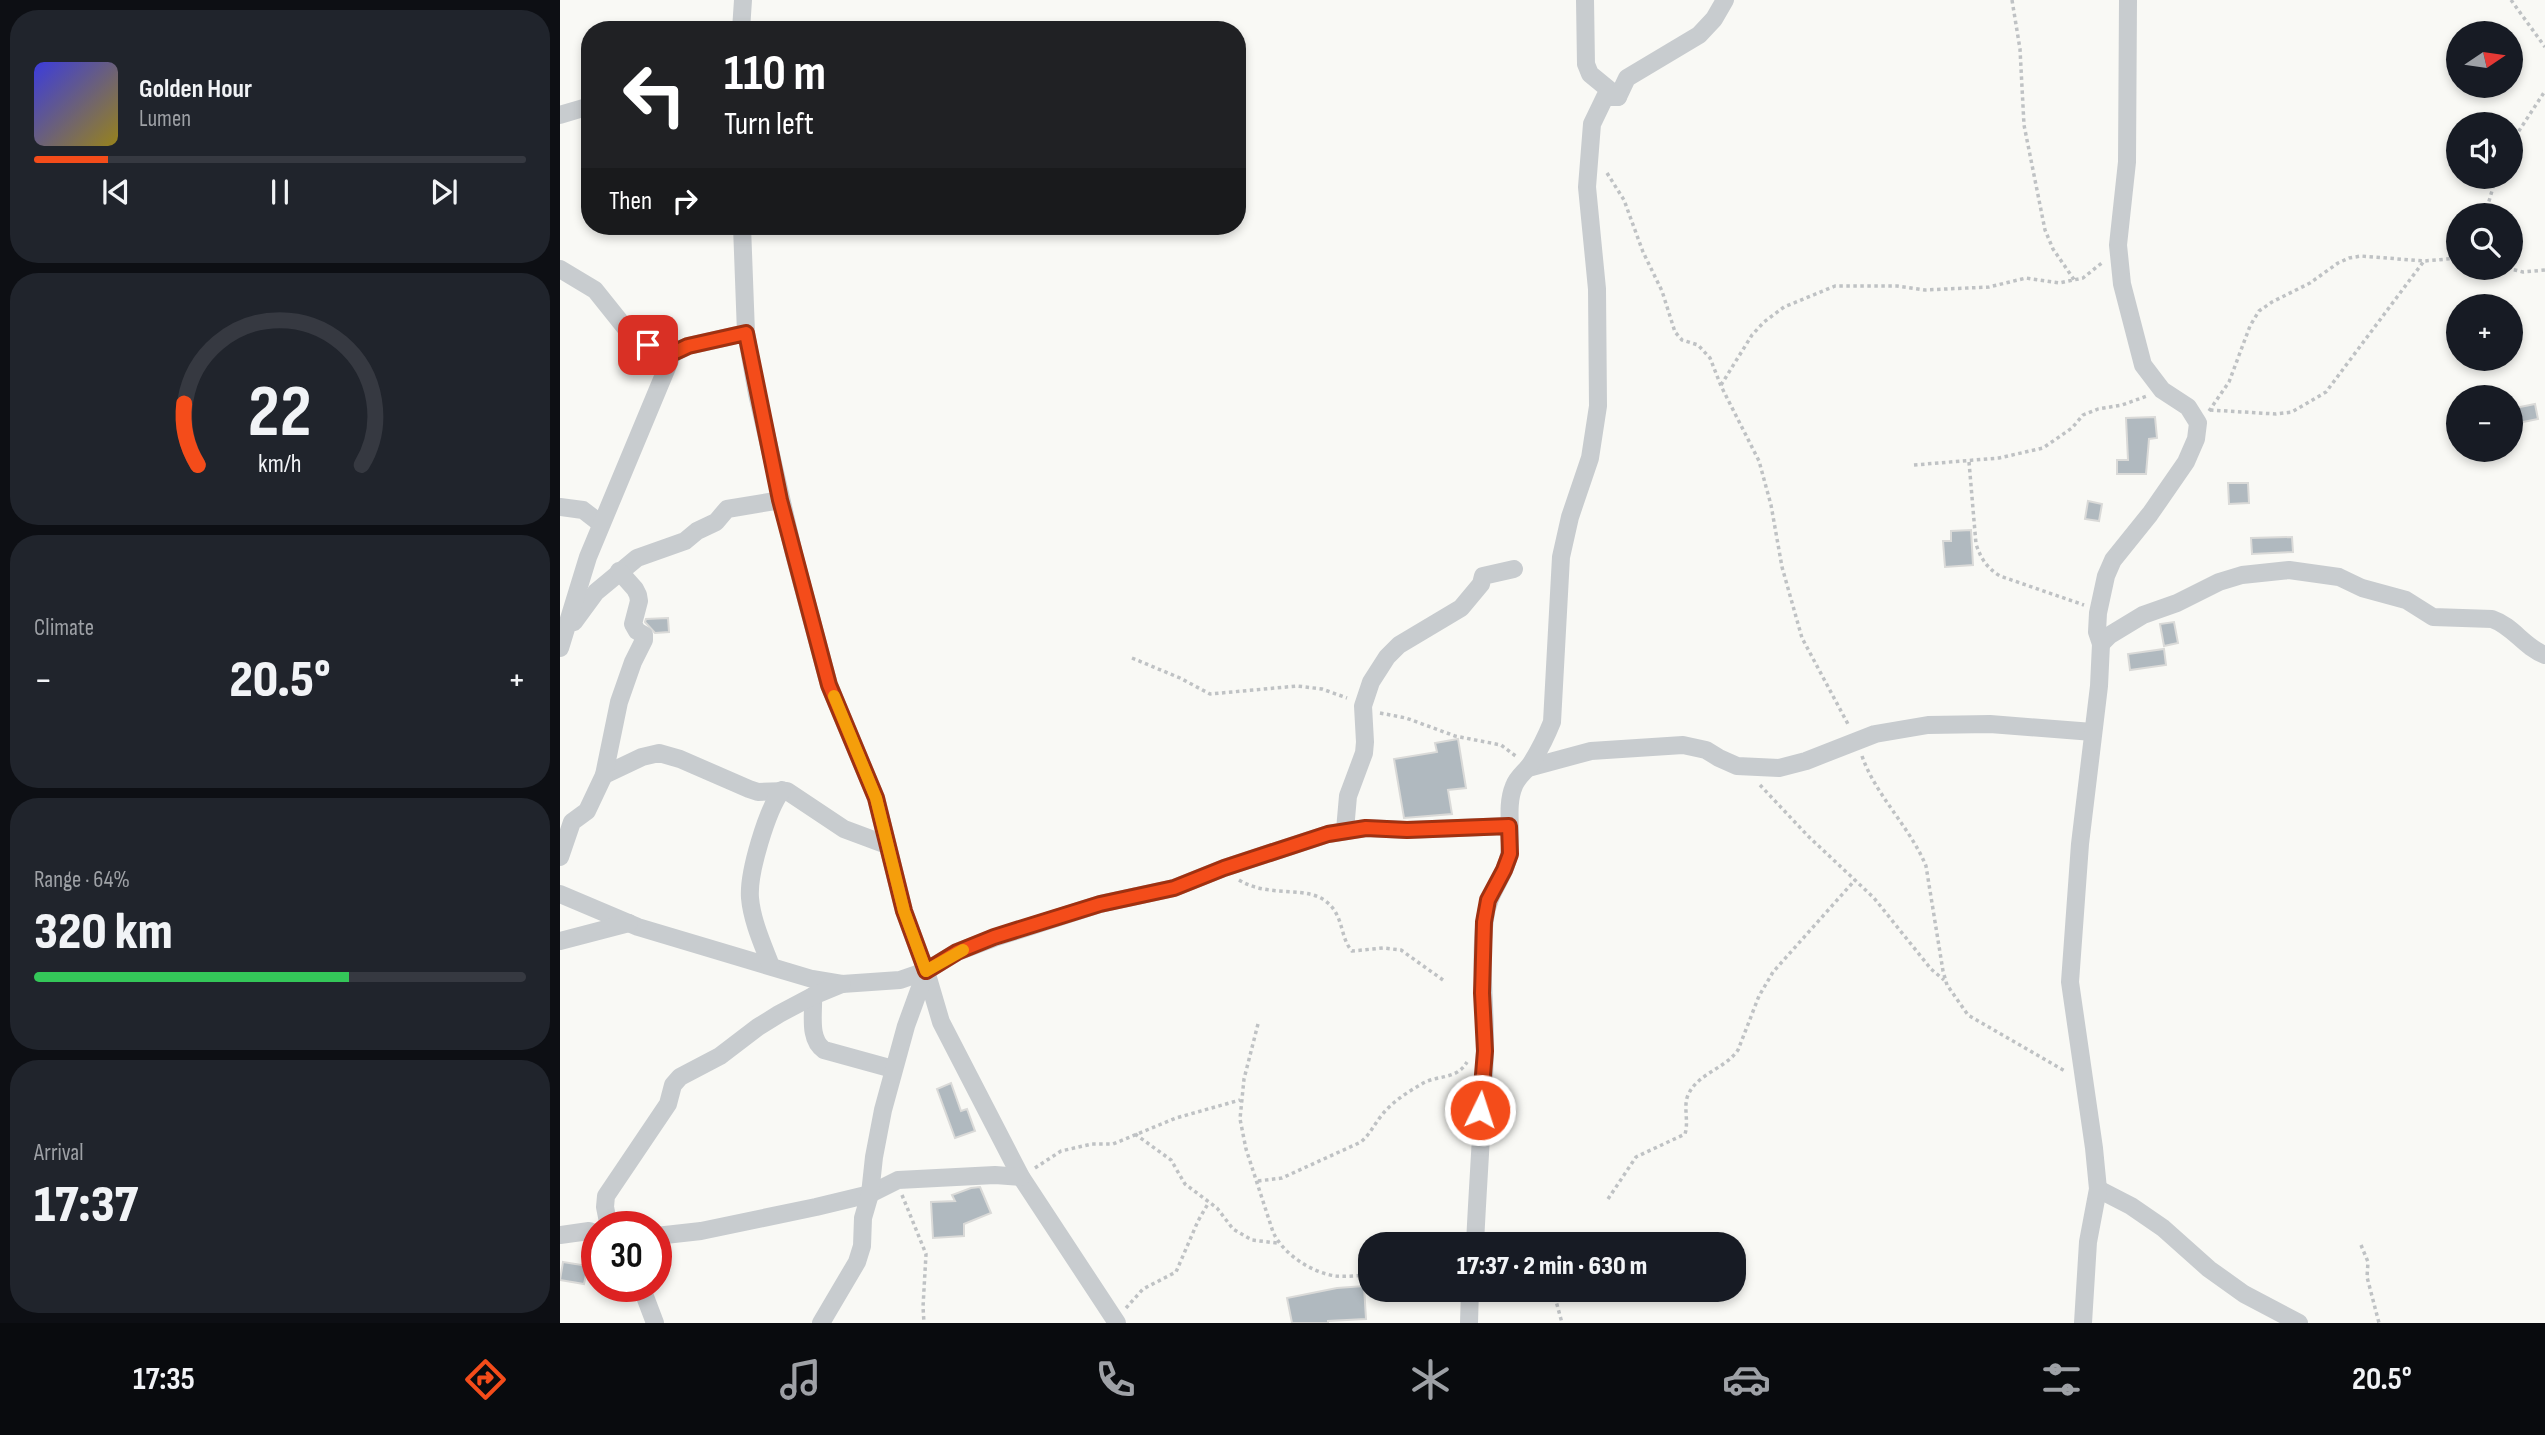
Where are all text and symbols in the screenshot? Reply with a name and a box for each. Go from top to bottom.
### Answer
north arrow [2446,21,2524,98]
map controls [2446,21,2523,462]
text: 110 m [724,45,826,104]
icon: left [609,49,700,140]
text: Golden Hour [139,74,252,105]
text: Lumen [139,105,191,133]
text: Turn left [724,105,814,144]
button: sound [2446,112,2523,189]
icon: previous [97,173,135,211]
icon: pause [261,173,299,211]
icon: next [425,173,463,211]
icon: right [666,182,704,220]
text: Then [609,186,652,217]
button: search [2446,203,2523,280]
button: + [2446,294,2523,371]
pin [618,315,678,375]
icon: arrive [629,326,667,364]
text: 22 [248,369,312,457]
button: − [2446,385,2523,462]
text: km/h [258,449,302,480]
text: Climate [34,614,94,642]
text: 20.5° [229,649,331,712]
text: − [34,658,53,703]
text: + [507,658,526,703]
text: Range · 64% [34,866,130,894]
text: 320 km [34,901,173,964]
position arrow [1443,1073,1517,1147]
text: Arrival [34,1139,83,1167]
text: 17:37 [34,1174,138,1237]
speed limit sign: 30 [581,1211,672,1302]
text: 17:37 · 2 min · 630 m [1457,1251,1647,1282]
icon: directions [461,1355,510,1404]
icon: music [776,1355,825,1404]
icon: phone [1091,1355,1140,1404]
icon: climate [1406,1355,1455,1404]
icon: car [1722,1355,1771,1404]
icon: filters [2037,1355,2086,1404]
text: 17:35 [133,1360,195,1399]
text: 20.5° [2352,1360,2412,1399]

